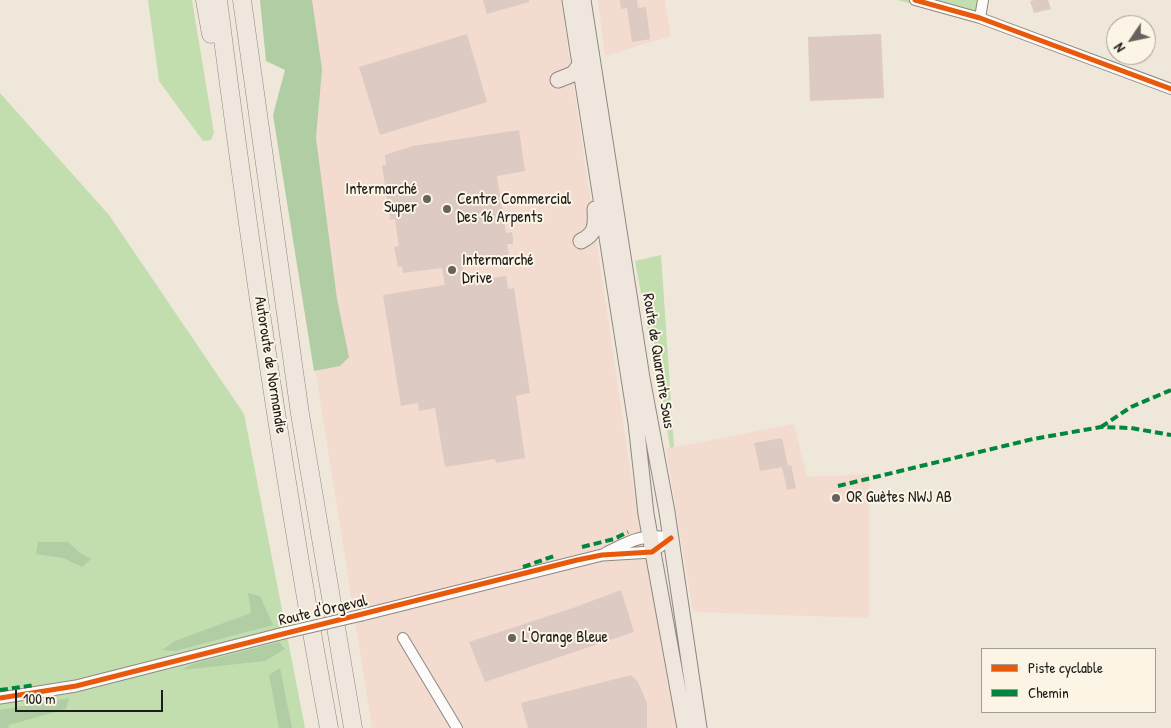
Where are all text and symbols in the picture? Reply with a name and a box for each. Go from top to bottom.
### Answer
north arrow [1106,15,1156,65]
text: N [1109,40,1129,57]
place label: Intermarché Super [345,180,417,218]
place label: Centre Commercial Des 16 Arpents [457,190,571,228]
marker: Intermarché Super [421,193,433,205]
marker: Centre Commercial Des 16 Arpents [441,203,453,215]
place label: Intermarché Drive [462,251,534,289]
marker: Intermarché Drive [446,264,458,276]
street label: Route de Quarante Sous [638,292,678,430]
street label: Autoroute de Normandie [250,295,290,435]
place label: OR Guètes NWJ AB [846,488,952,508]
marker: OR Guètes NWJ AB [830,492,842,504]
street label: Route d'Orgeval [277,592,369,630]
place label: L'Orange Bleue [522,628,608,648]
marker: L'Orange Bleue [506,632,518,644]
legend [981,648,1156,713]
text: Piste cyclable [1028,657,1103,678]
scale bar [18,680,165,712]
text: Chemin [1028,682,1069,703]
text: 100 m [23,688,56,709]

